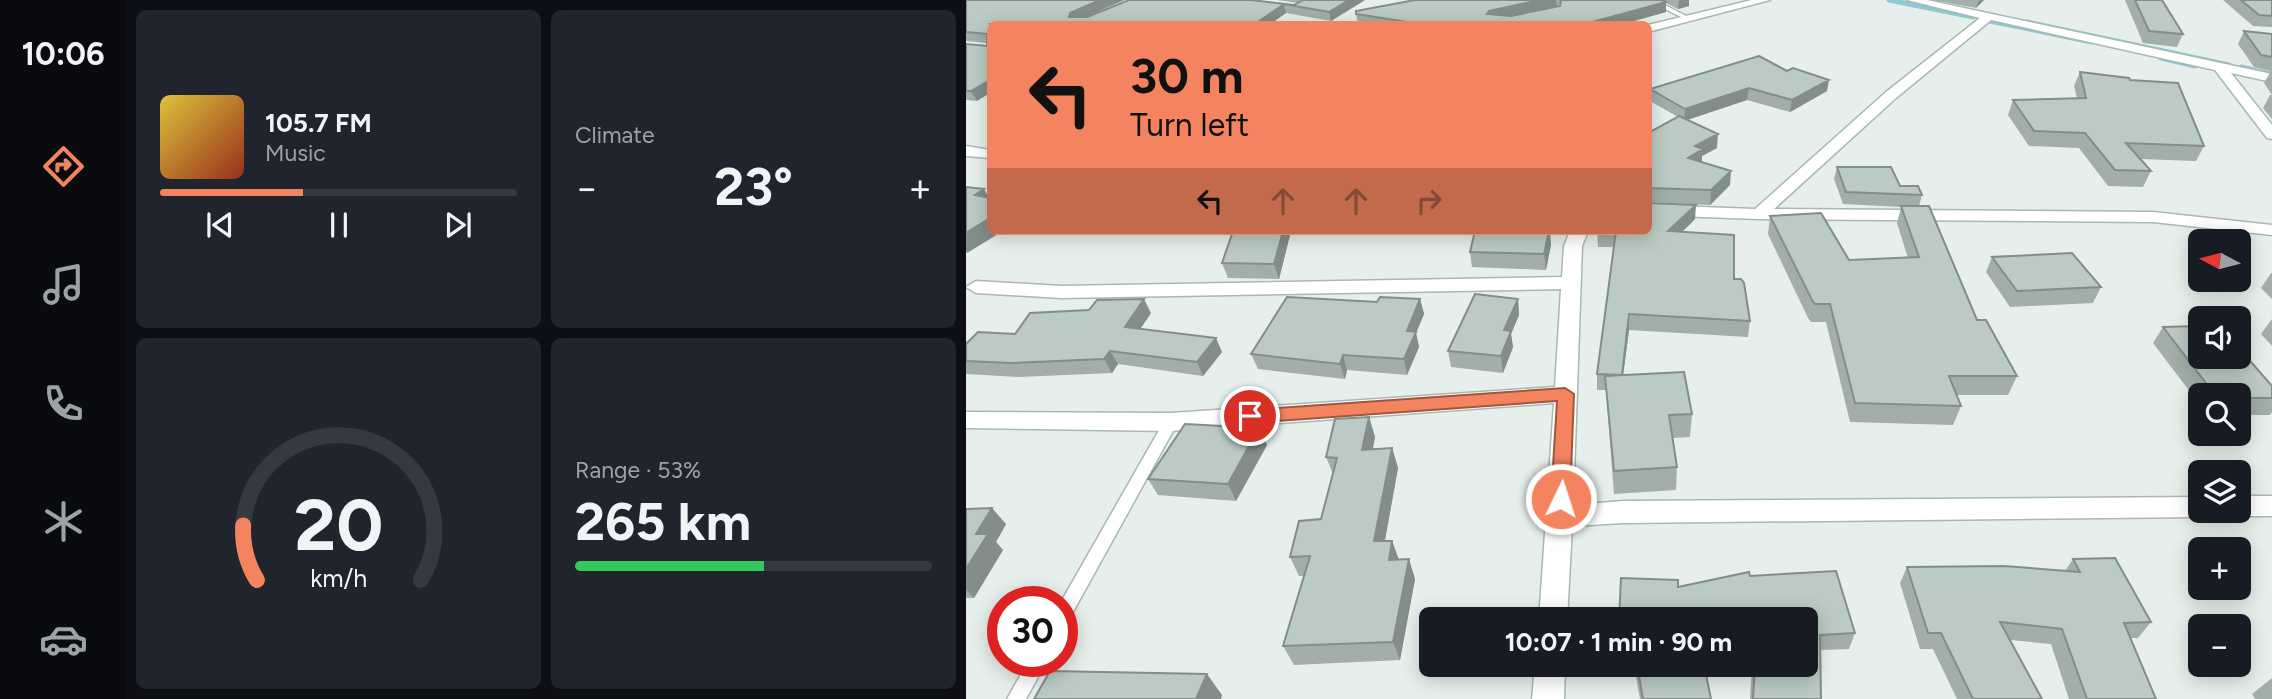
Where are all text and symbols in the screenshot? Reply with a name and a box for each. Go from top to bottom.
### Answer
text: 10:06 [21,35,105,73]
text: 30 m [1130,46,1243,105]
icon: left [1015,49,1106,140]
text: Turn left [1130,106,1249,144]
text: 105.7 FM [265,107,372,139]
text: Climate [575,121,654,149]
text: Music [265,139,326,167]
icon: directions [39,142,88,191]
text: 23° [714,156,793,218]
text: − [575,165,599,211]
text: + [908,165,932,211]
icon: left [1191,182,1229,220]
icon: ahead [1264,182,1302,220]
icon: ahead [1337,182,1375,220]
icon: right [1410,182,1448,220]
icon: previous [201,206,239,244]
icon: pause [320,206,358,244]
icon: next [439,206,477,244]
north arrow [2188,229,2250,292]
map controls [2188,229,2251,677]
icon: music [39,260,88,309]
button: sound [2188,306,2251,369]
icon: phone [39,379,88,428]
button: search [2188,383,2251,446]
pin [1220,386,1280,446]
icon: arrive [1231,397,1269,435]
text: Range · 53% [575,456,701,484]
button: layers [2188,460,2251,523]
position arrow [1524,462,1598,536]
text: 20 [294,481,383,568]
text: 265 km [575,491,751,553]
icon: climate [39,497,88,546]
button: + [2188,537,2251,600]
text: km/h [310,562,367,592]
speed limit sign: 30 [987,586,1078,677]
button: − [2188,614,2251,677]
icon: car [39,615,88,664]
text: 10:07 · 1 min · 90 m [1505,626,1732,658]

